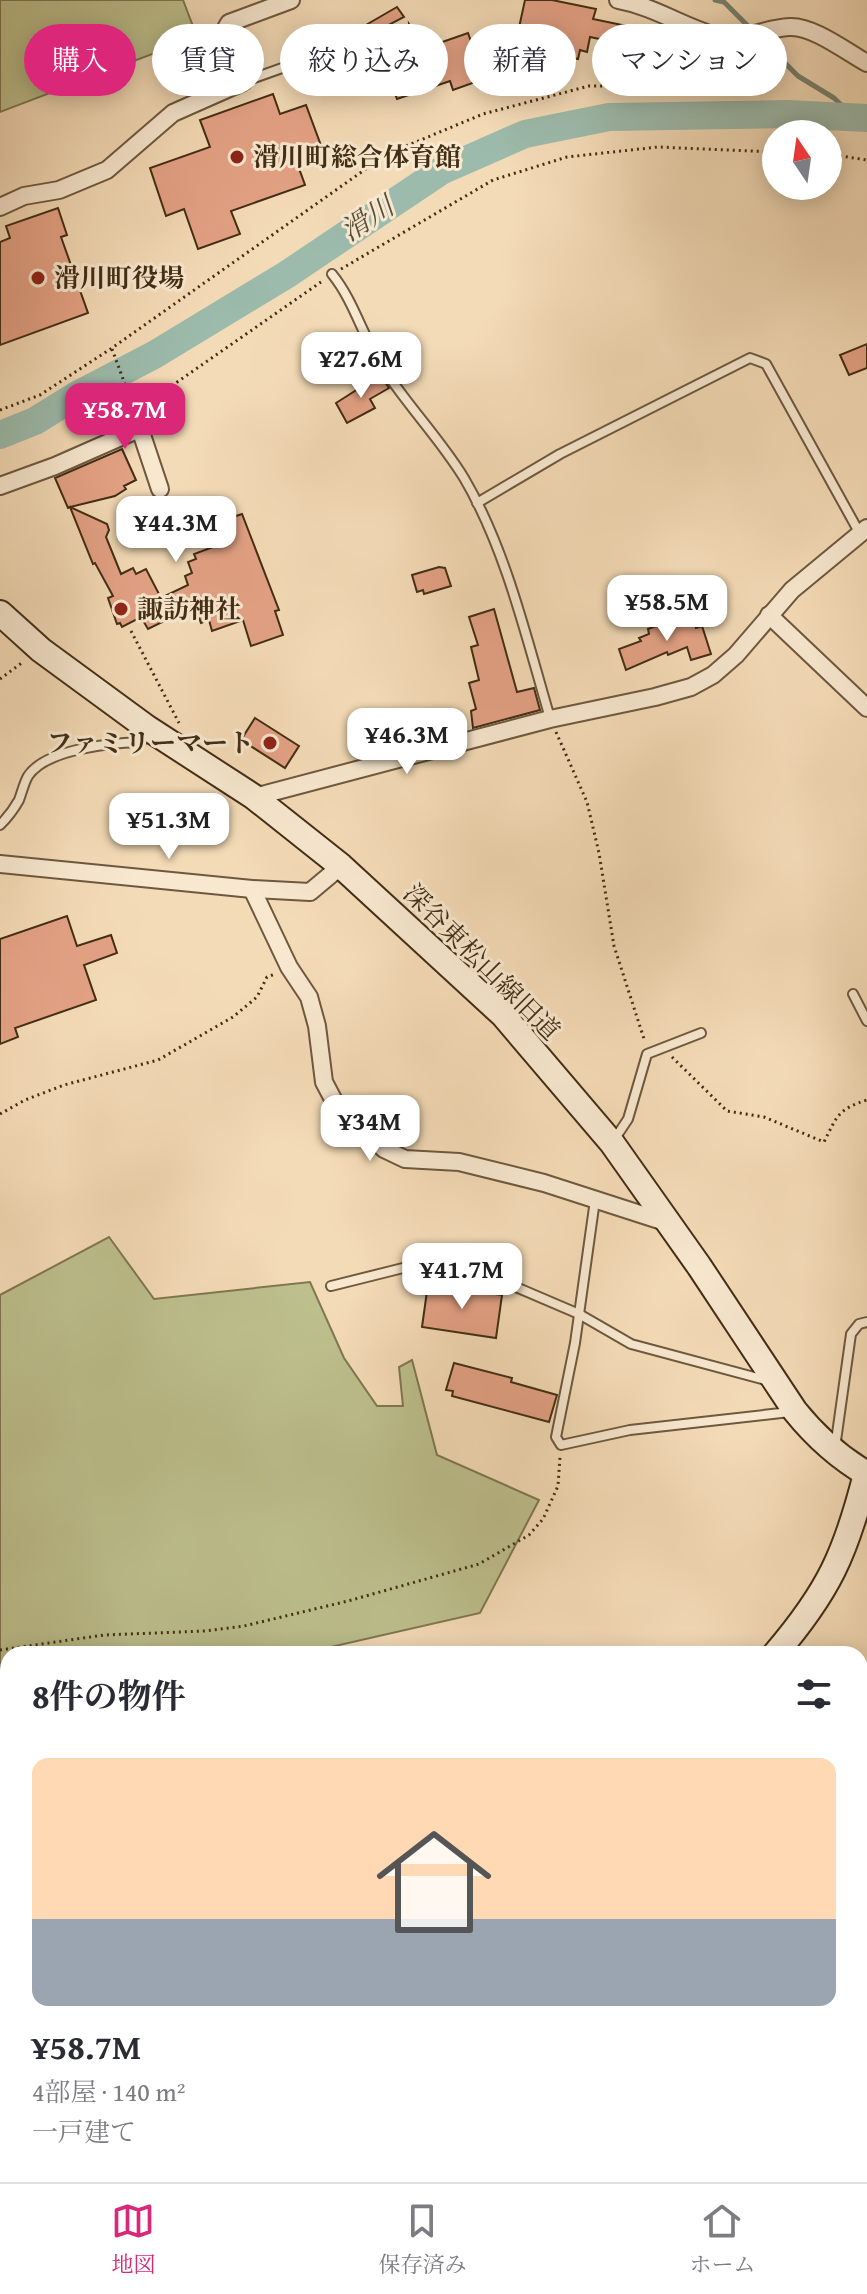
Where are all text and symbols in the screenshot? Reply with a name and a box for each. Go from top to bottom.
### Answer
chip: 購入 [24,24,136,96]
chip: 賃貸 [152,24,264,96]
chip: 絞り込み [280,24,448,96]
chip: 新着 [464,24,576,96]
chip: マンション [592,24,787,96]
north arrow [762,120,842,200]
map controls [762,120,842,200]
place label: 滑川町総合体育館 [253,137,461,176]
marker: 滑川町総合体育館 [228,148,246,166]
water label: 滑川 [332,184,404,250]
place label: 滑川町役場 [54,258,184,297]
marker: 滑川町役場 [29,269,47,287]
pin: ¥27.6M [296,332,426,400]
text: ¥27.6M [319,338,403,377]
pin: ¥58.7M [60,383,190,451]
text: ¥58.7M [83,389,167,428]
pin: ¥44.3M [111,496,241,564]
text: ¥44.3M [134,502,218,541]
pin: ¥58.5M [602,575,732,643]
text: ¥58.5M [625,581,709,620]
place label: 諏訪神社 [137,589,241,628]
marker: 諏訪神社 [112,600,130,618]
pin: ¥46.3M [342,708,472,776]
text: ¥46.3M [365,714,449,753]
place label: ファミリーマート [47,723,254,762]
marker: ファミリーマート [261,734,279,752]
pin: ¥51.3M [104,793,234,861]
text: ¥51.3M [127,799,211,838]
street label: 深谷東松山線旧道 [395,874,570,1049]
pin: ¥34M [323,1095,417,1163]
text: ¥34M [339,1101,401,1140]
pin: ¥41.7M [397,1243,527,1311]
text: ¥41.7M [420,1249,504,1288]
text: 8件の物件 [32,1671,186,1720]
icon: filters [792,1672,836,1716]
icon: home [362,1810,506,1954]
text: ¥58.7M [32,2022,141,2071]
text: 4部屋 · 140 m² [32,2072,186,2111]
text: 一戸建て [32,2112,136,2151]
tab: 地図 [111,2199,156,2280]
tab: 保存済み [378,2199,467,2280]
tab: ホーム [689,2199,756,2280]

